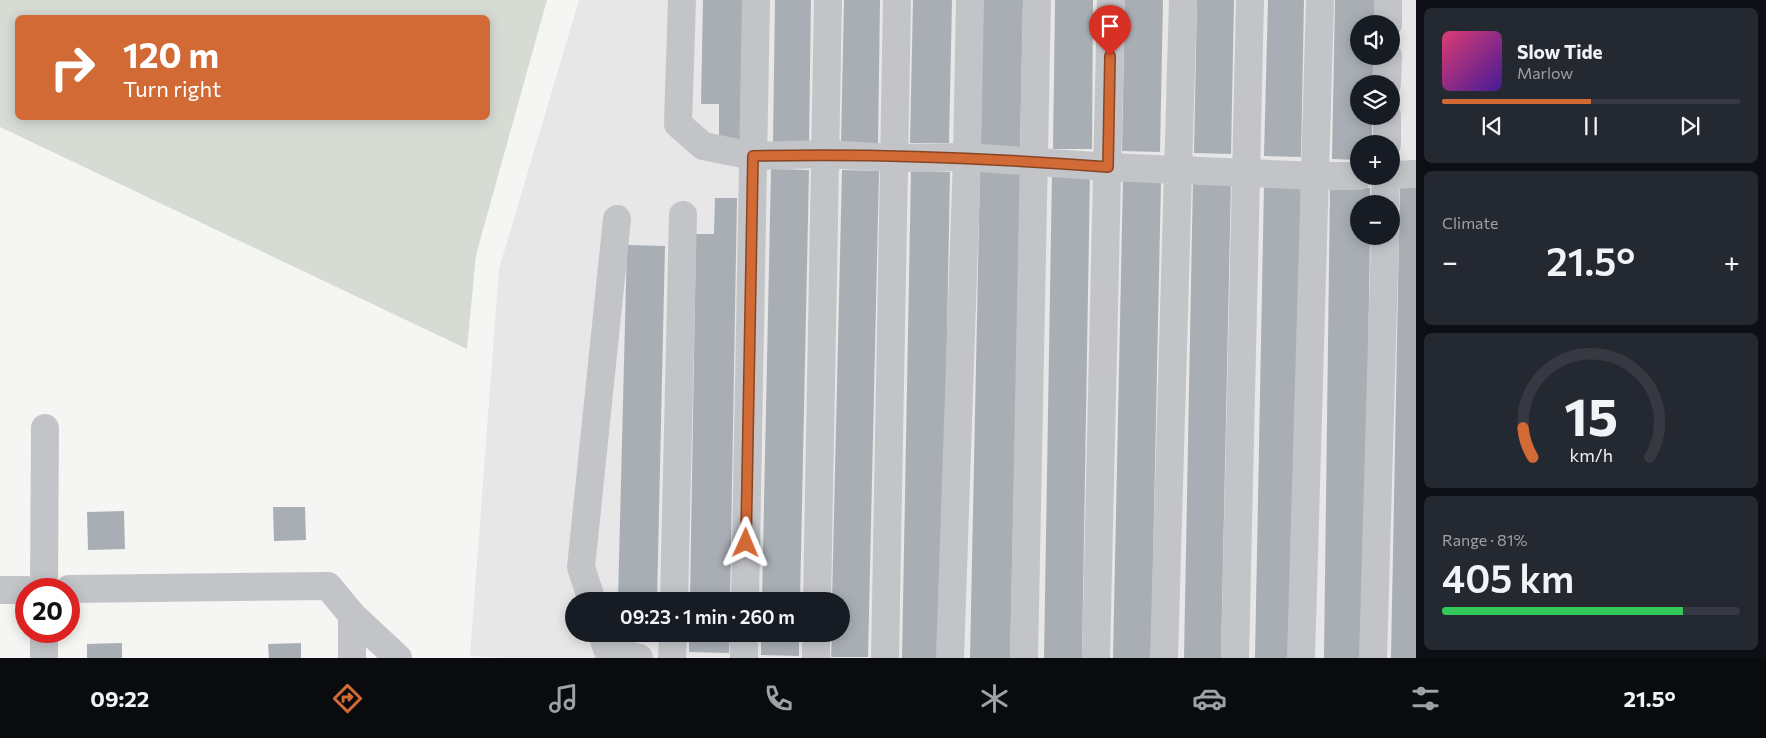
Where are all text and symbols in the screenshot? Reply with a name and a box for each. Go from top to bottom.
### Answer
pin [1089,5,1131,56]
icon: arrive [1096,12,1124,40]
map controls [1350,15,1400,245]
button: sound [1350,15,1400,65]
text: 120 m [123,32,219,75]
icon: right [40,35,105,100]
text: Slow Tide [1517,40,1603,63]
text: Marlow [1517,63,1573,82]
text: Turn right [123,75,221,102]
button: layers [1350,75,1400,125]
icon: previous [1478,112,1506,140]
icon: pause [1577,112,1605,140]
icon: next [1676,112,1704,140]
button: + [1350,135,1400,185]
button: − [1350,195,1400,245]
text: Climate [1442,213,1498,232]
text: 21.5° [1546,237,1635,284]
text: − [1442,244,1458,278]
text: + [1724,244,1740,278]
text: 15 [1564,383,1618,447]
text: km/h [1569,444,1613,466]
position arrow [719,516,771,568]
text: Range · 81% [1442,530,1528,549]
text: 405 km [1442,554,1574,601]
speed limit sign: 20 [15,578,80,643]
text: 09:23 · 1 min · 260 m [620,605,795,628]
icon: directions [330,681,365,716]
icon: music [546,681,581,716]
icon: phone [761,681,796,716]
icon: climate [977,681,1012,716]
icon: car [1192,681,1227,716]
icon: filters [1408,681,1443,716]
text: 09:22 [90,685,149,712]
text: 21.5° [1623,685,1676,712]

